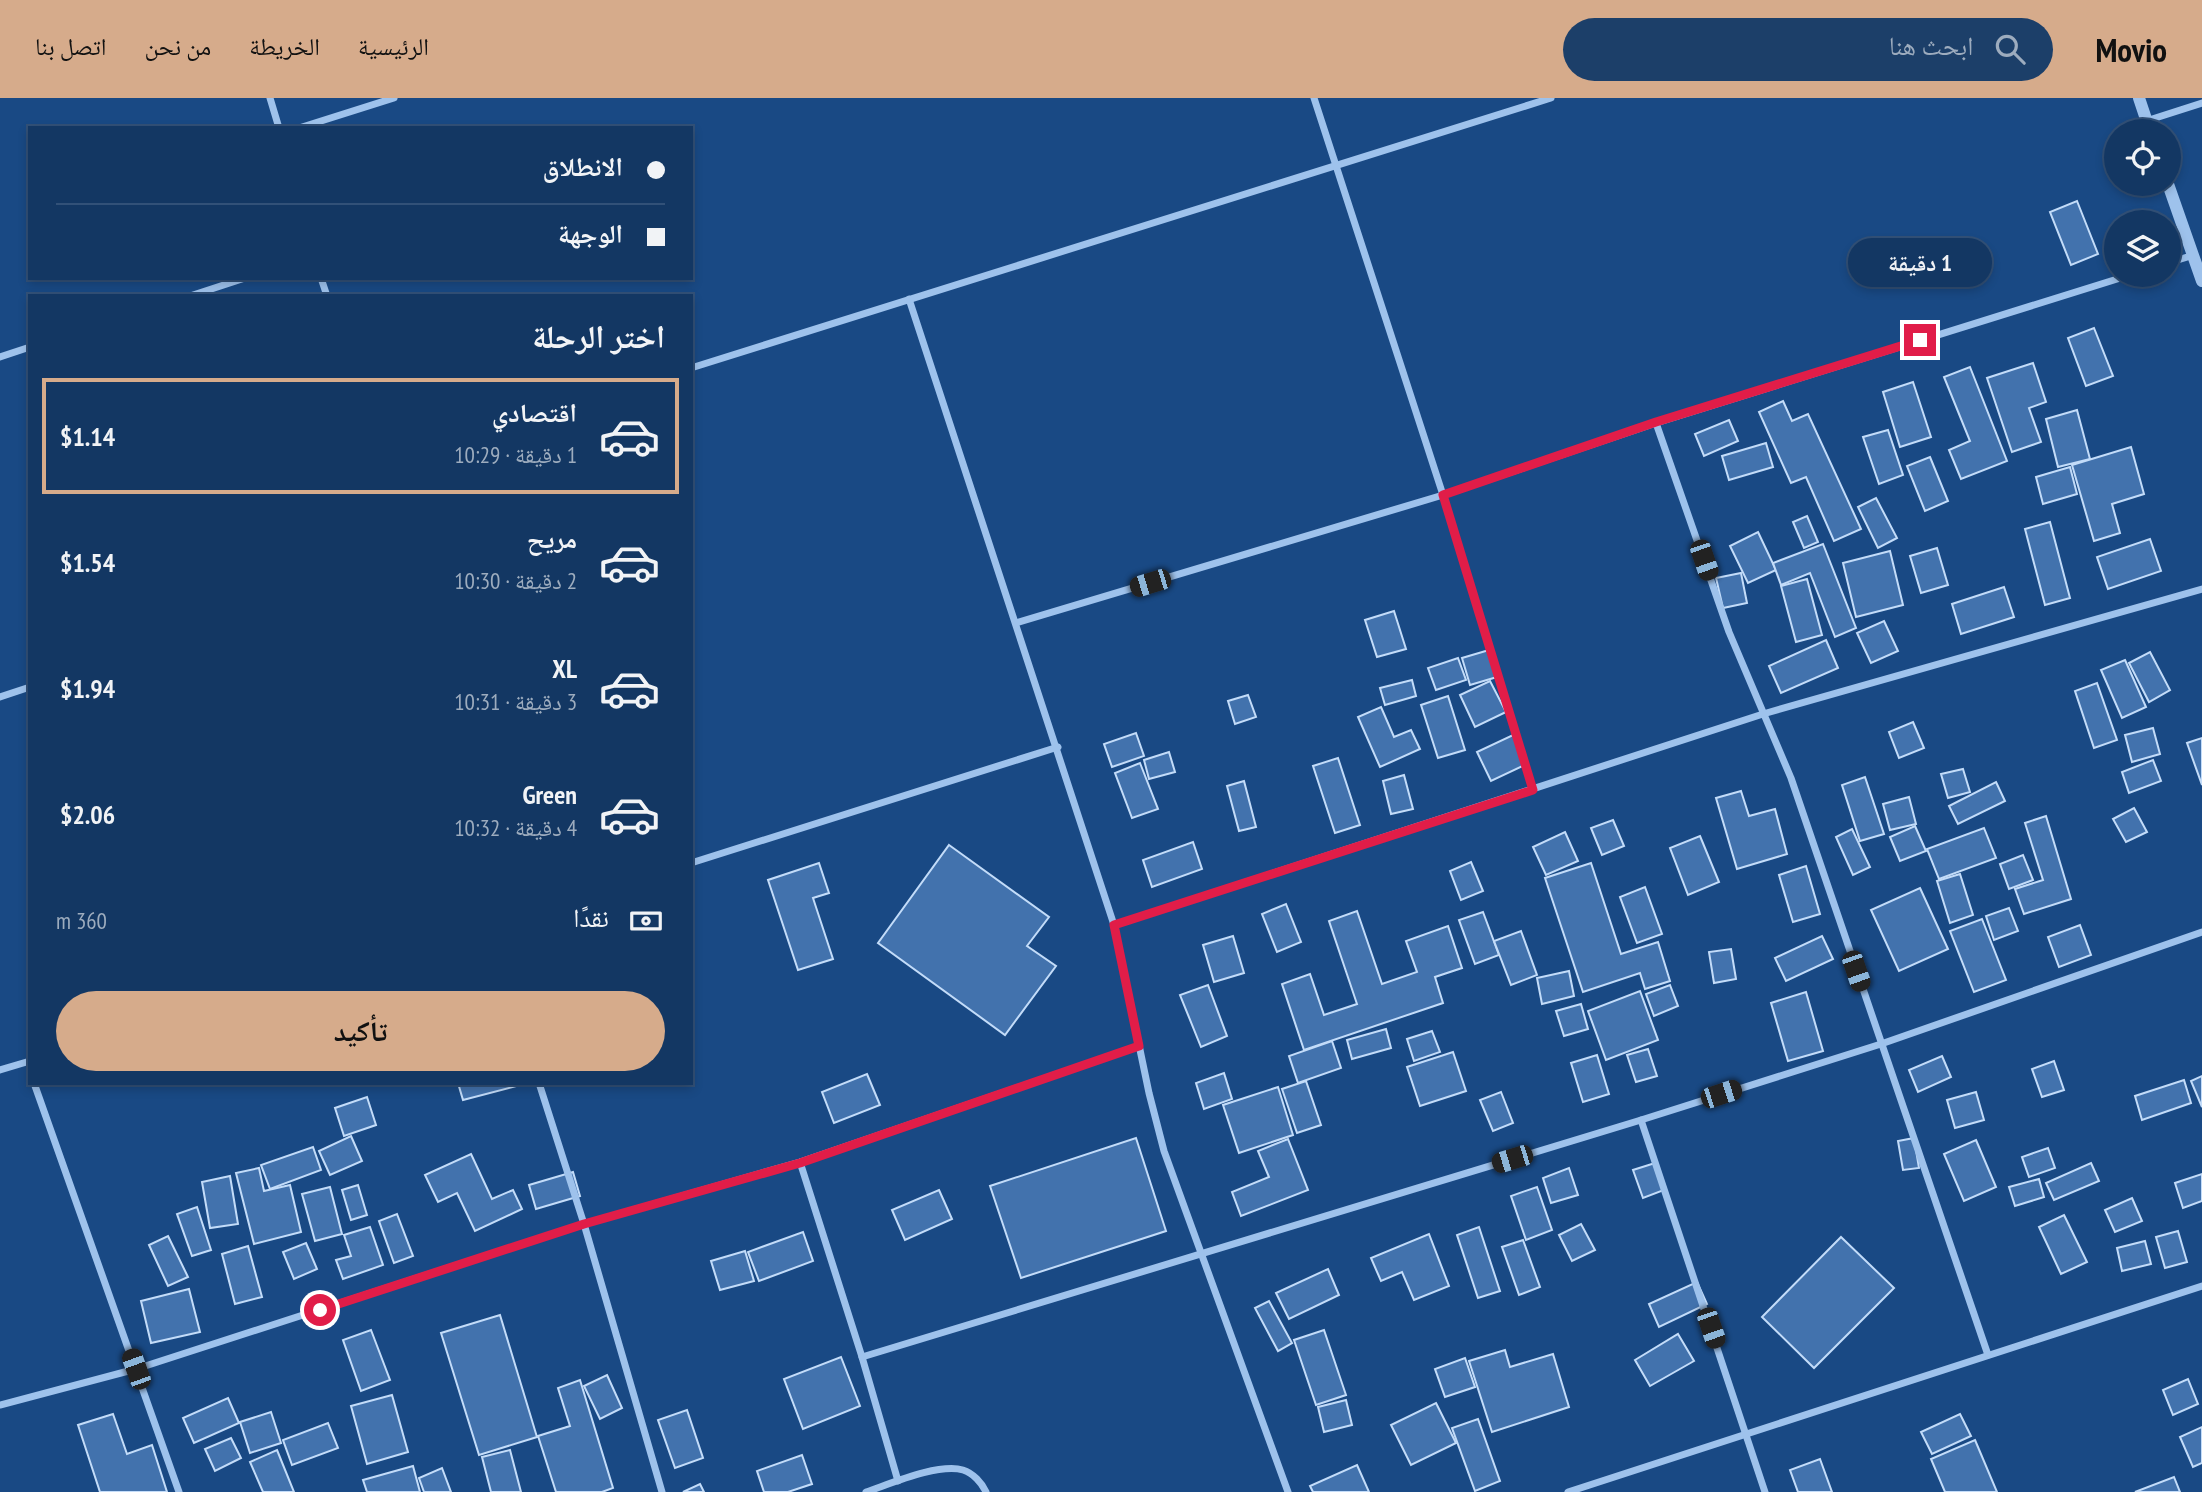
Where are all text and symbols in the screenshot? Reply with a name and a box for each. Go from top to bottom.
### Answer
search box [1563,18,2053,81]
text: Movio [2095,28,2167,71]
text: ابحث هنا [1889,29,1973,62]
icon: search [1991,30,2029,68]
text: اتصل بنا [35,31,107,62]
text: من نحن [145,31,211,62]
text: الخريطة [249,31,320,62]
text: الرئيسية [358,31,429,62]
map controls [2104,119,2181,287]
button: locate [2104,119,2181,196]
text: الانطلاق [543,150,623,183]
button: layers [2104,210,2181,287]
text: الوجهة [558,217,623,250]
callout: 1 دقيقة [1848,238,1992,288]
text: 1 دقيقة [1888,248,1952,277]
text: اختر الرحلة [532,315,665,357]
route end [1904,324,1936,356]
text: اقتصادي [492,396,577,429]
icon: car [598,405,661,468]
text: $1.14 [60,420,115,453]
text: 1 دقيقة · 10:29 [454,440,577,469]
text: مريح [527,522,577,555]
icon: car [598,531,661,594]
car [1688,537,1721,583]
text: $1.54 [60,546,115,579]
text: 2 دقيقة · 10:30 [454,566,577,595]
car [1127,567,1174,599]
text: XL [552,652,577,685]
icon: car [598,657,661,720]
text: $1.94 [60,672,115,705]
text: 3 دقيقة · 10:31 [454,687,577,716]
text: Green [522,778,577,811]
icon: car [598,783,661,846]
text: $2.06 [60,798,115,831]
text: 4 دقيقة · 10:32 [454,813,577,842]
text: نقدًا [573,901,609,934]
icon: cash [627,902,665,940]
text: 360 m [56,906,107,935]
car [1840,948,1873,994]
button: تأكيد [56,991,665,1071]
car [1698,1078,1745,1110]
car [1489,1143,1536,1175]
route start [304,1294,336,1326]
car [1695,1305,1728,1351]
car [119,1346,154,1392]

